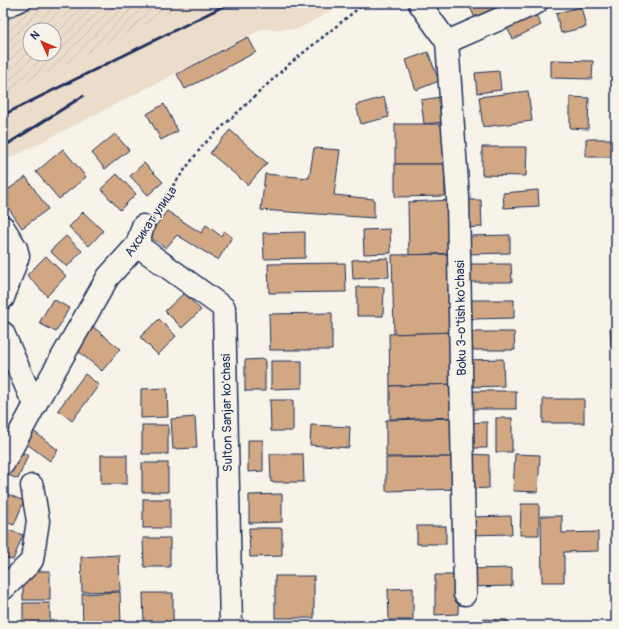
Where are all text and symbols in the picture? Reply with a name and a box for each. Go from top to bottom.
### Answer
north arrow [22,22,62,62]
text: N [28,28,43,43]
street label: Ахсикат улица [121,183,180,260]
street label: Boku 3-o'tish ko'chasi [452,260,470,376]
street label: Sulton Sanjar ko'chasi [218,354,236,472]

